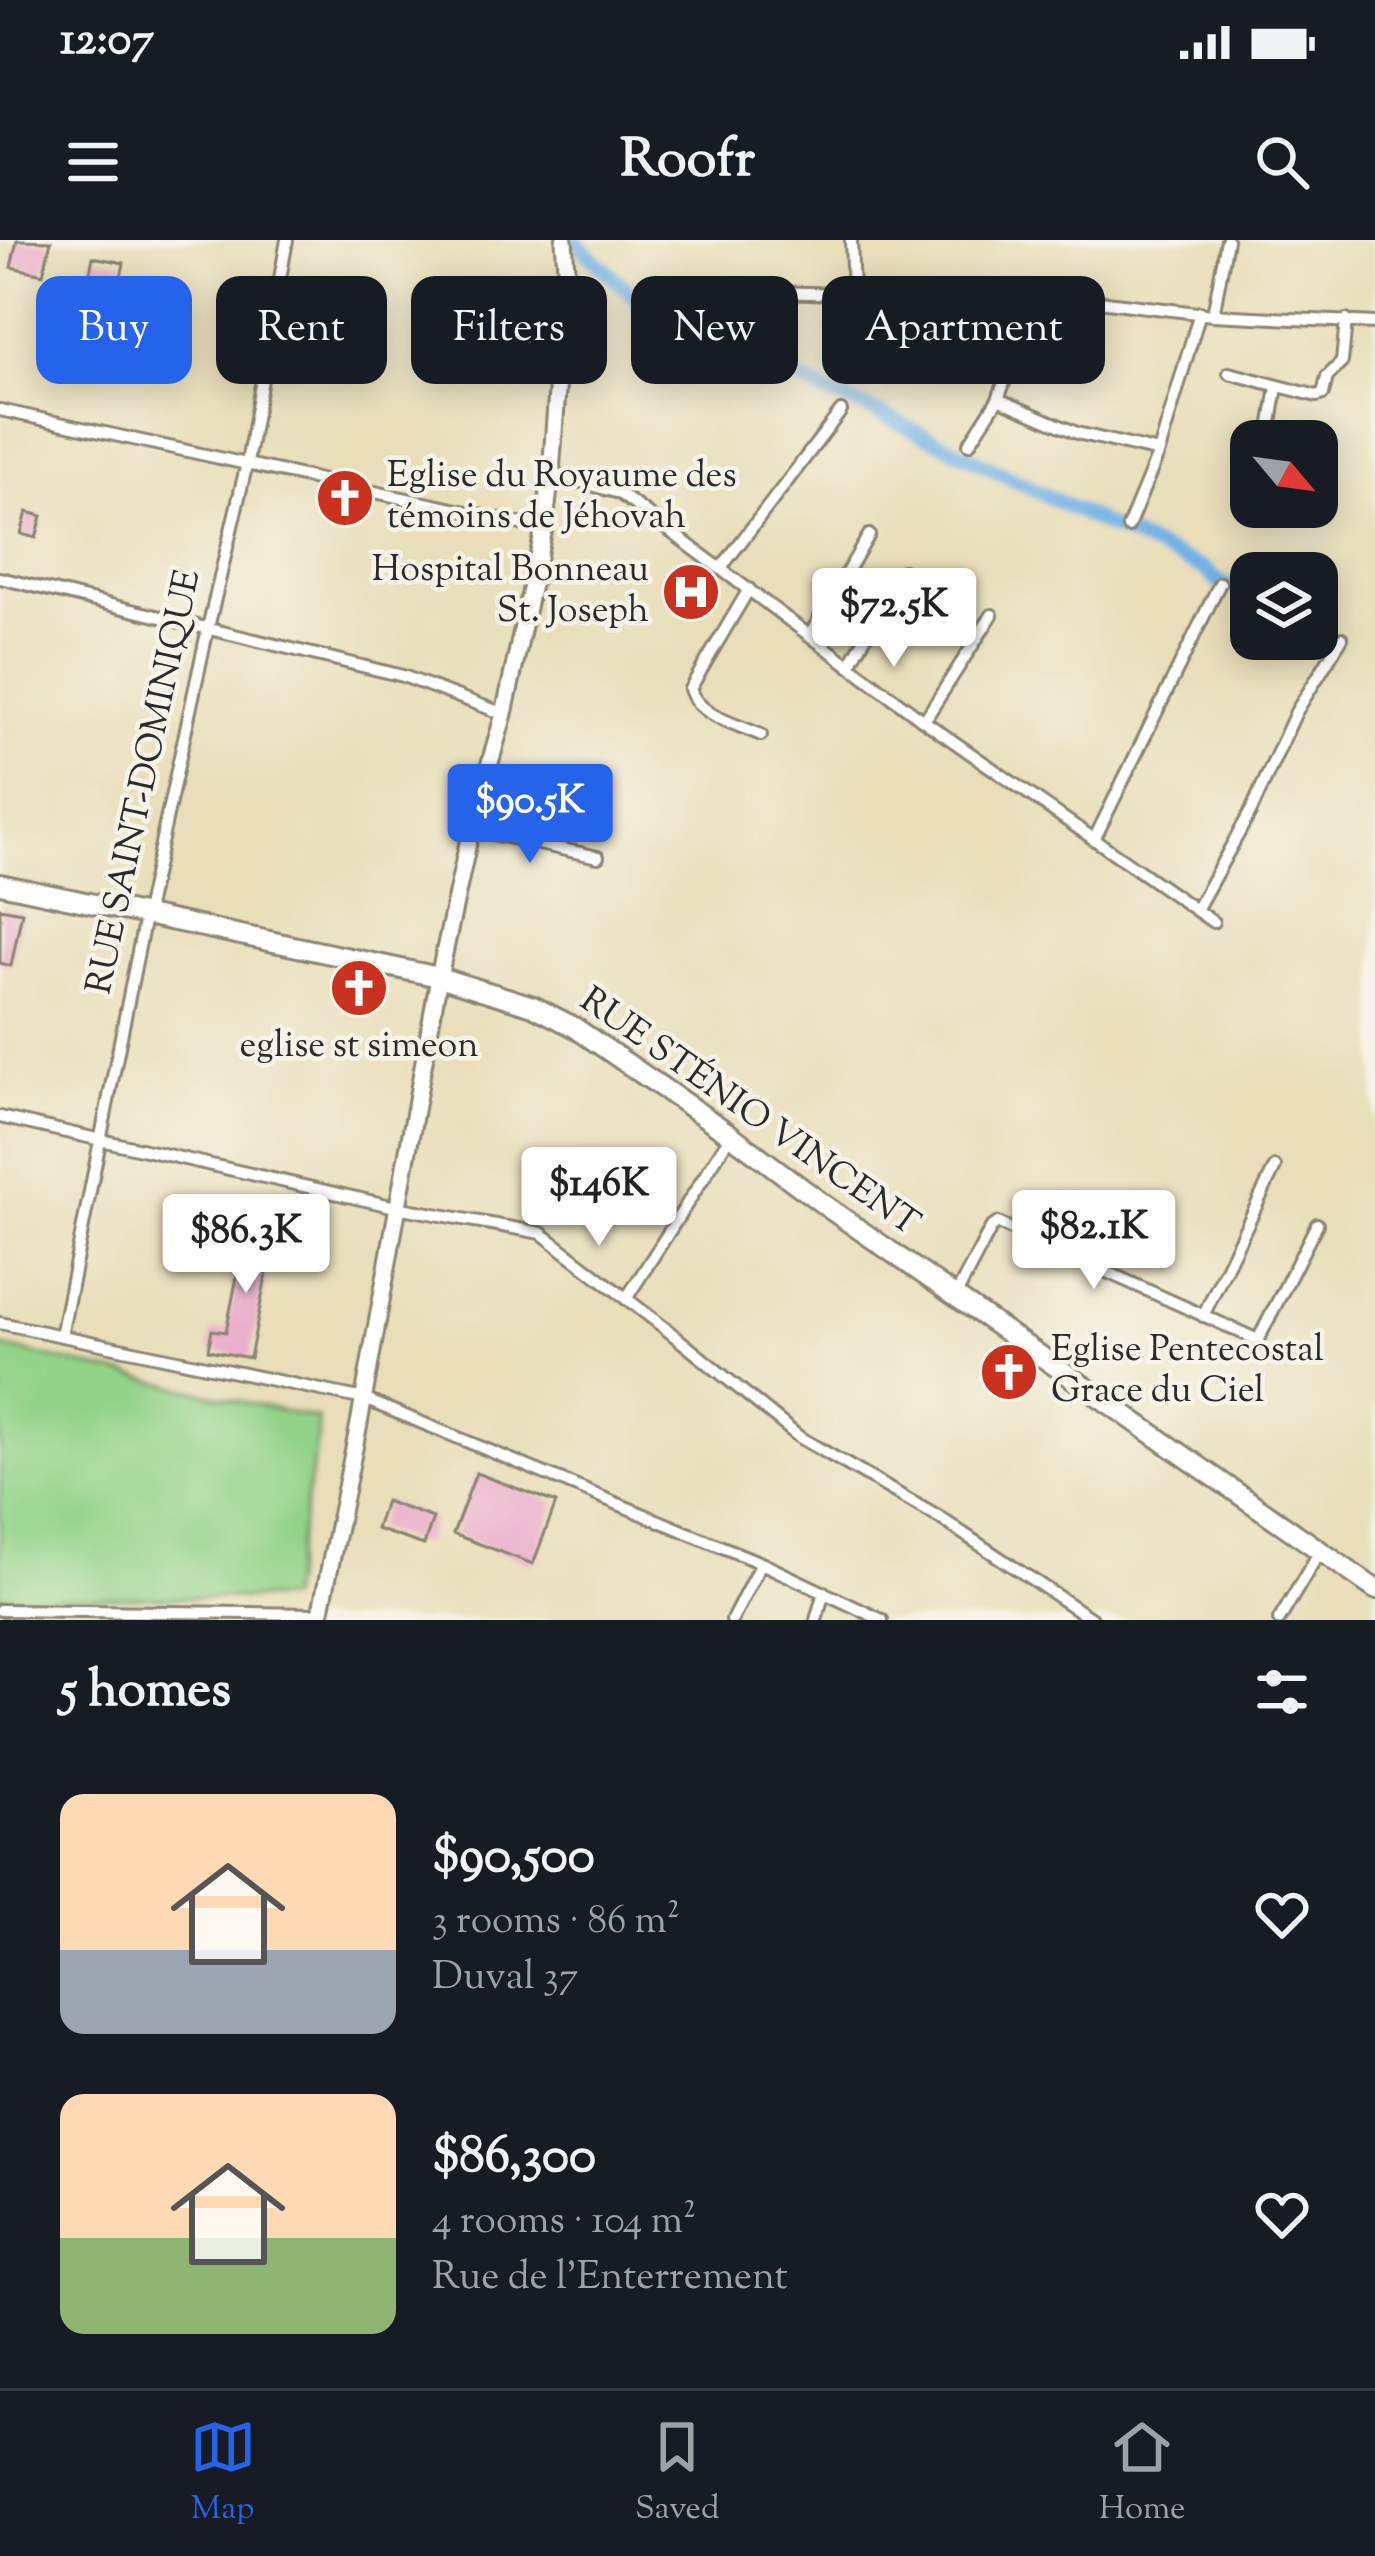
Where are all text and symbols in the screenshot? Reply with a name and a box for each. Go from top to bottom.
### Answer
text: 12:07 [60,10,154,75]
text: Roofr [620,123,755,201]
icon: menu [60,129,126,195]
icon: search [1249,129,1315,195]
chip: Buy [36,276,192,384]
chip: Rent [216,276,387,384]
chip: Filters [411,276,607,384]
chip: New [631,276,798,384]
chip: Apartment [822,276,1105,384]
north arrow [1230,420,1338,528]
map controls [1230,420,1338,660]
place label: Eglise du Royaume des témoins de Jéhovah [387,451,737,544]
church icon: Eglise du Royaume des témoins de Jéhovah [314,467,376,529]
place label: Hospital Bonneau St. Joseph [372,545,649,638]
button: layers [1230,552,1338,660]
hospital icon: Hospital Bonneau St. Joseph [660,561,722,623]
street label: RUE SAINT-DOMINIQUE [75,565,215,999]
pin: $72.5K [796,568,992,670]
text: $72.5K [839,579,949,635]
pin: $90.5K [432,764,628,866]
text: $90.5K [475,775,585,831]
church icon: eglise st simeon [328,957,390,1019]
street label: RUE STÉNIO VINCENT [568,976,930,1250]
place label: eglise st simeon [240,1021,478,1073]
pin: $146K [515,1147,683,1249]
text: $146K [549,1158,649,1214]
pin: $82.1K [996,1190,1192,1292]
pin: $86.3K [148,1194,344,1296]
text: $82.1K [1039,1201,1149,1257]
text: $86.3K [190,1205,302,1261]
place label: Eglise Pentecostal Grace du Ciel [1051,1325,1324,1418]
church icon: Eglise Pentecostal Grace du Ciel [978,1341,1040,1403]
text: 5 homes [60,1656,231,1729]
icon: filters [1249,1659,1315,1725]
text: $90,500 [432,1822,595,1895]
icon: home [156,1842,300,1986]
icon: heart [1249,1881,1315,1947]
text: 3 rooms · 86 m² [432,1895,680,1951]
text: Duval 37 [432,1951,578,2007]
text: $86,300 [432,2122,596,2195]
icon: home [156,2142,300,2286]
icon: heart [1249,2181,1315,2247]
text: 4 rooms · 104 m² [432,2195,696,2251]
text: Rue de l'Enterrement [432,2251,788,2307]
tab: Map [190,2414,256,2534]
tab: Saved [635,2414,720,2534]
tab: Home [1099,2414,1185,2534]

